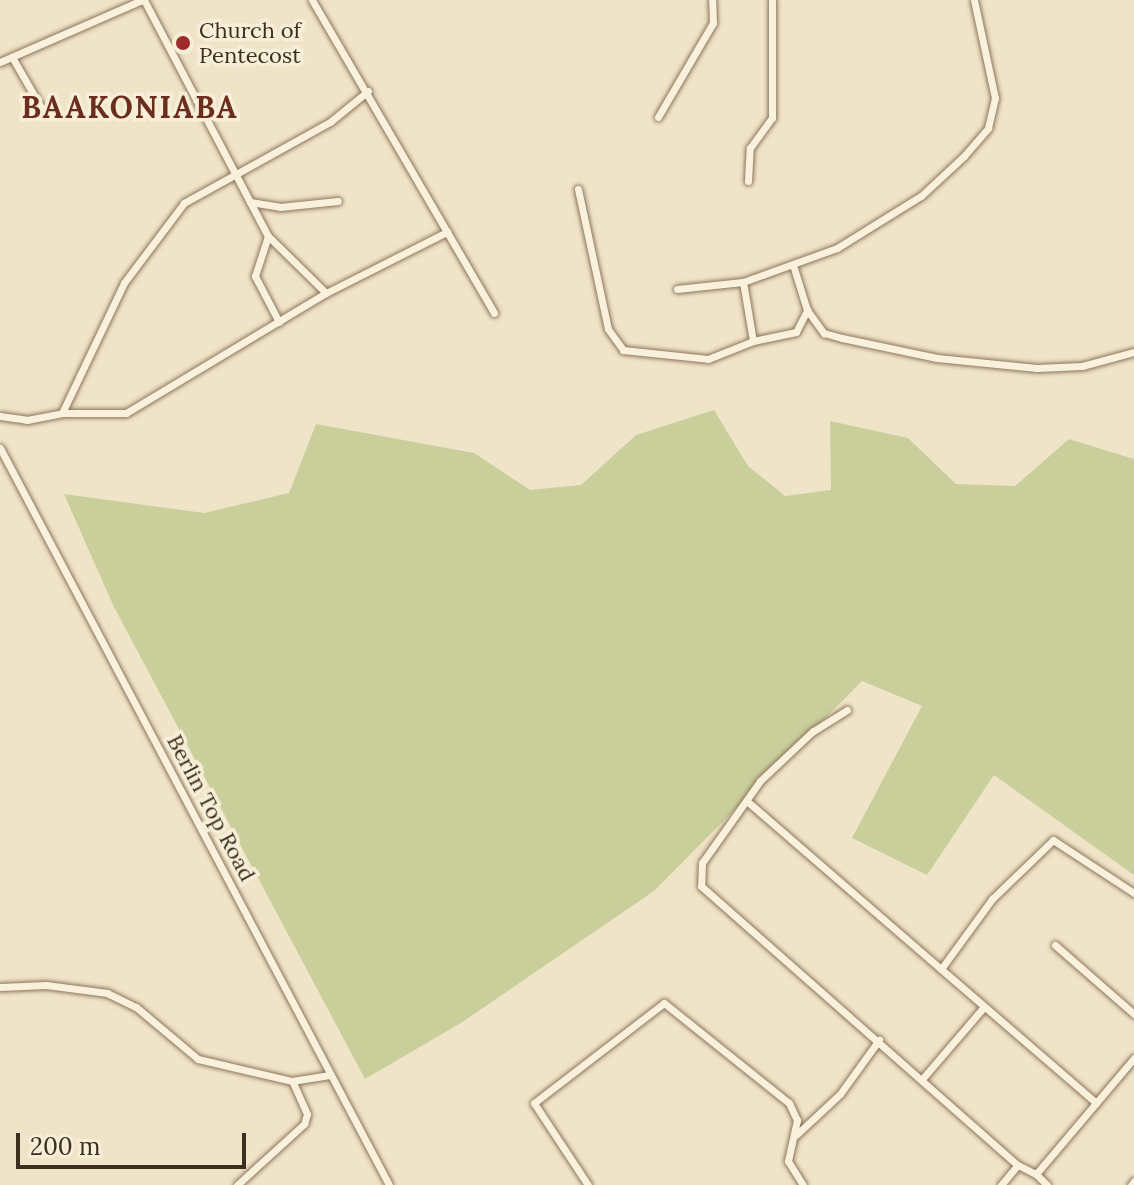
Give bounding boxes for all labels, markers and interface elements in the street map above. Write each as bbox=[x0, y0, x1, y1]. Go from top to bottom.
place label: Church of Pentecost bbox=[199, 17, 301, 68]
marker: Church of Pentecost bbox=[174, 34, 192, 52]
district label: BAAKONIABA bbox=[21, 89, 239, 125]
street label: Berlin Top Road bbox=[161, 730, 261, 886]
scale bar bbox=[20, 1117, 250, 1167]
text: 200 m bbox=[30, 1131, 100, 1162]

